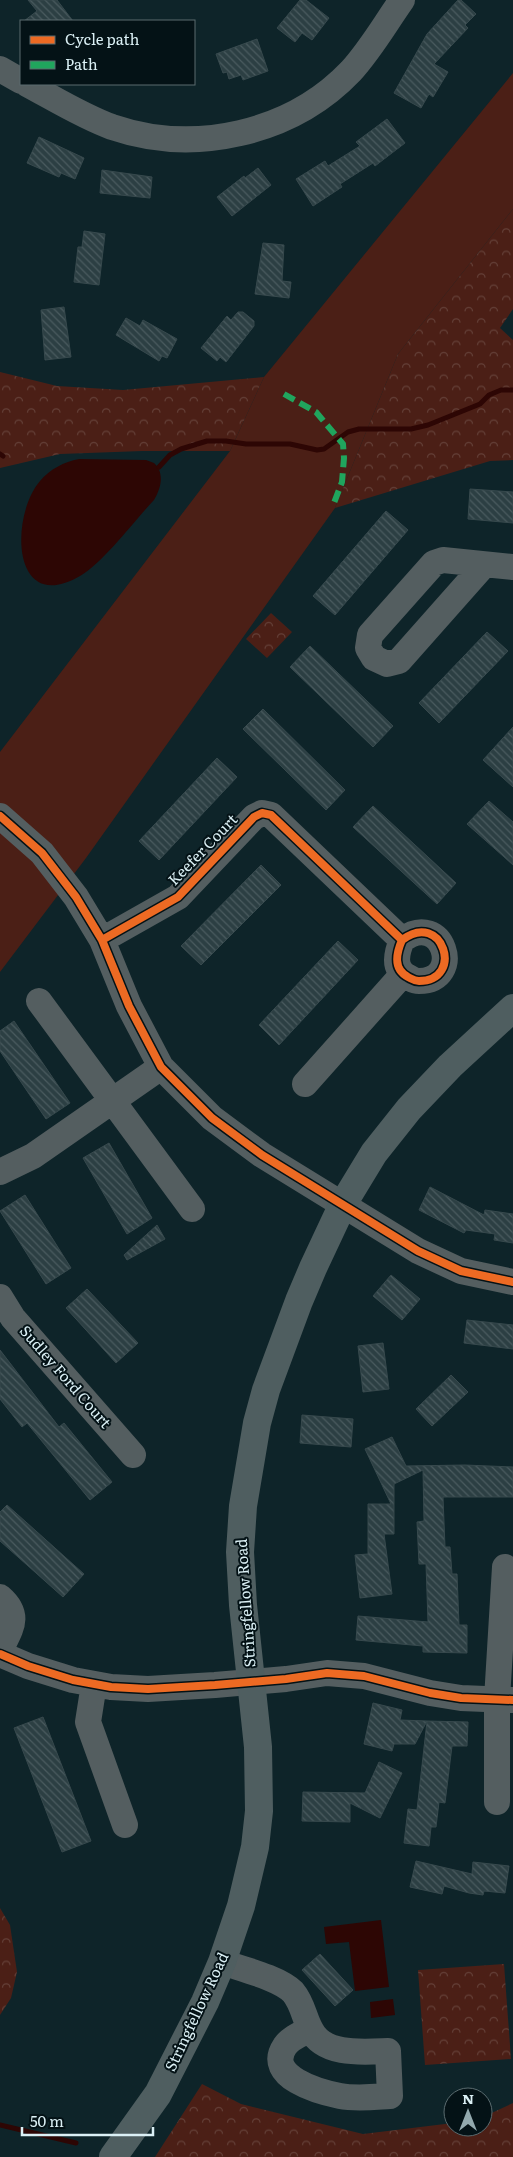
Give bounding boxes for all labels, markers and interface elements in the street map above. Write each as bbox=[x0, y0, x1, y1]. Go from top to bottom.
legend bbox=[20, 20, 195, 85]
text: Cycle path bbox=[65, 27, 140, 50]
text: Path bbox=[65, 52, 98, 75]
street label: Keefer Court bbox=[162, 808, 242, 890]
street label: Sudley Ford Court bbox=[15, 1319, 117, 1433]
street label: Stringfellow Road bbox=[229, 1538, 260, 1668]
street label: Stringfellow Road bbox=[158, 1948, 233, 2075]
north arrow bbox=[443, 2087, 493, 2137]
text: N bbox=[462, 2088, 474, 2108]
scale bar bbox=[22, 2104, 154, 2136]
text: 50 m bbox=[30, 2109, 64, 2132]

